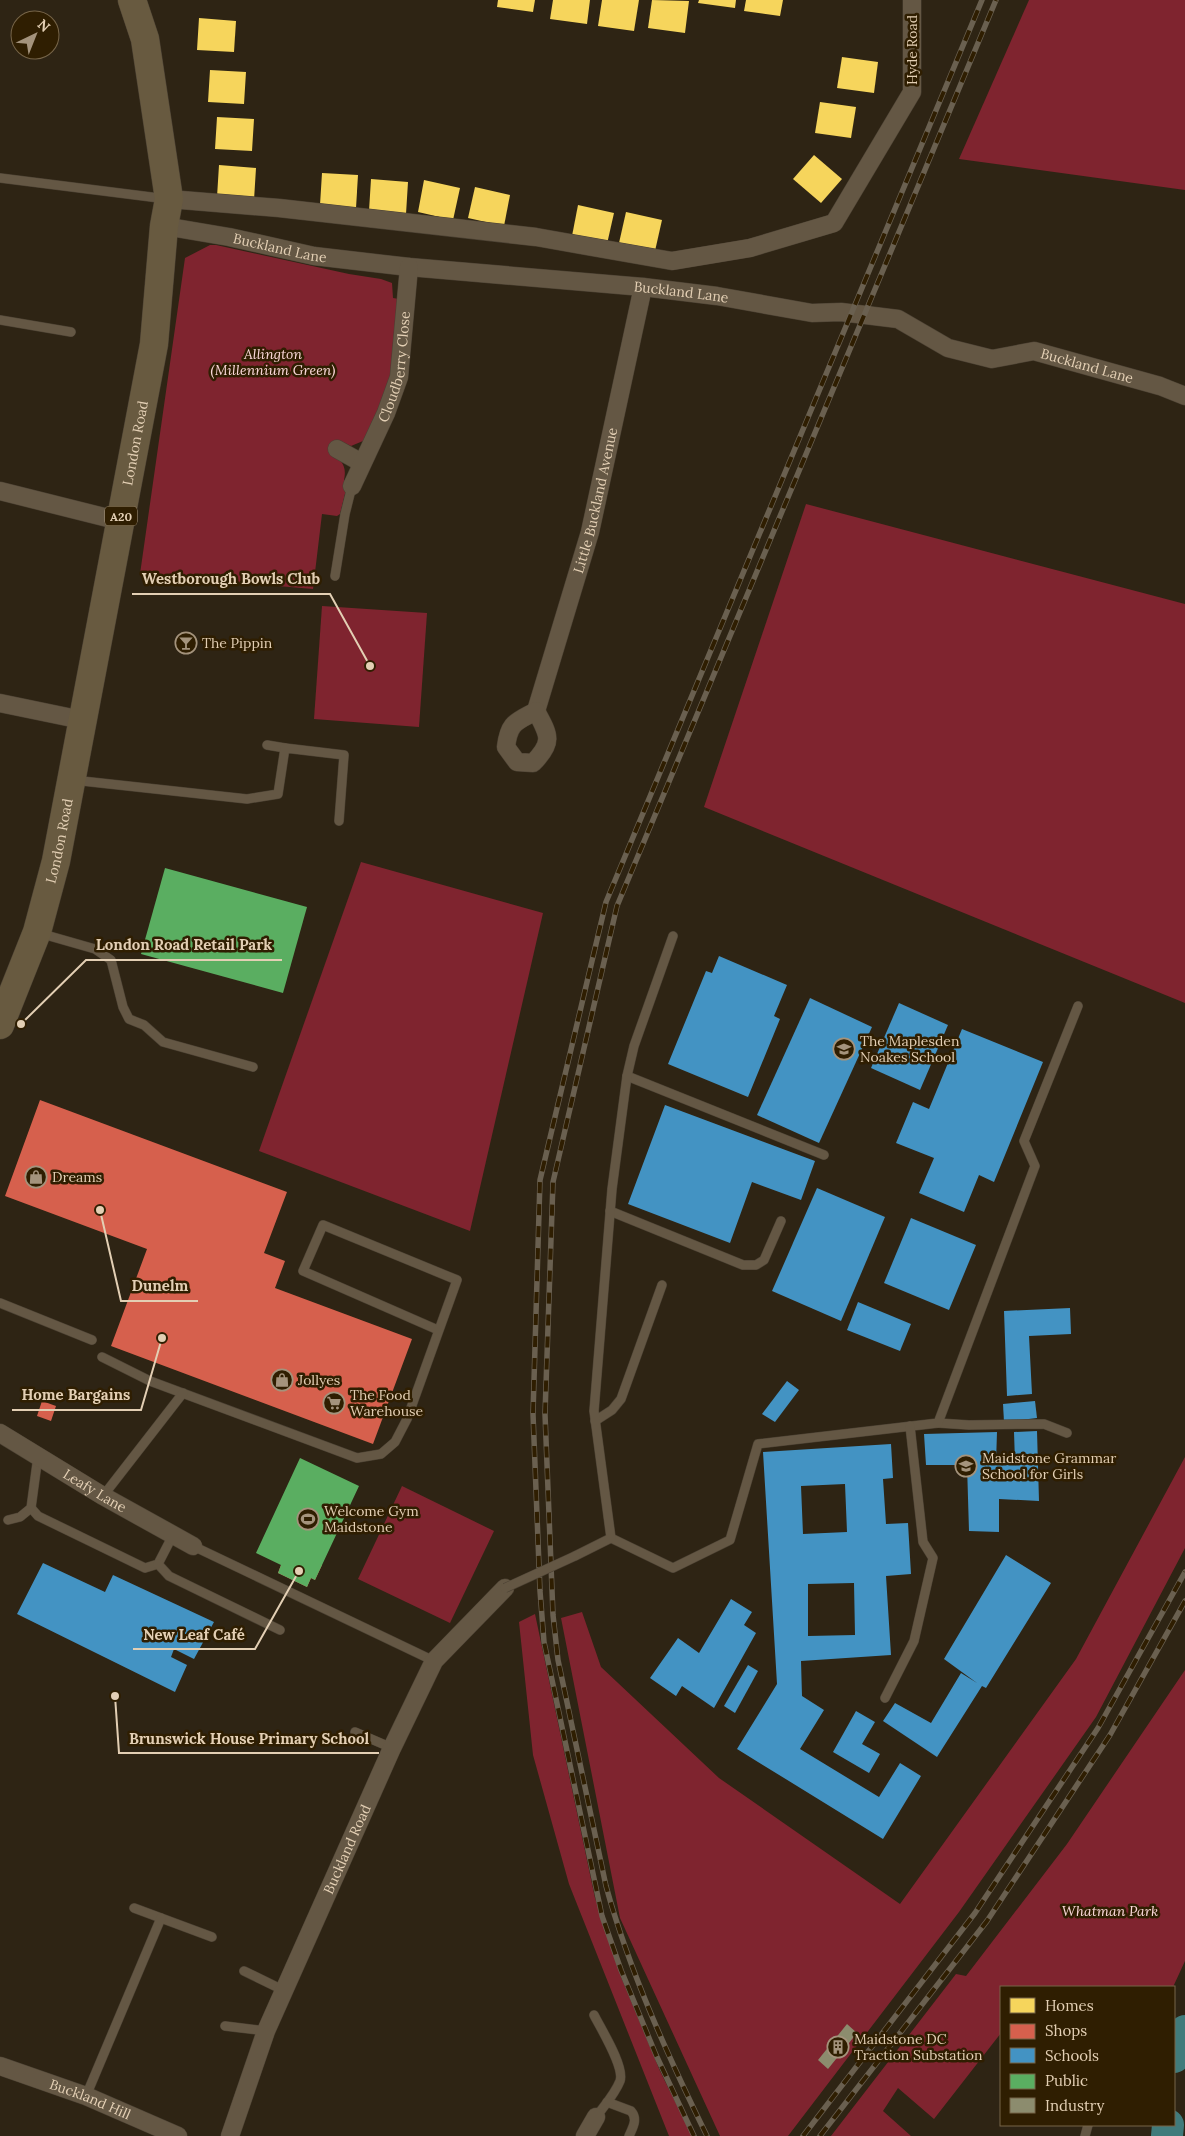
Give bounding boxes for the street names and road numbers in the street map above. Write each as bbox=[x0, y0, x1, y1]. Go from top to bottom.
street label: Hyde Road bbox=[903, 15, 921, 85]
street label: Buckland Lane bbox=[231, 229, 328, 266]
street label: Buckland Lane bbox=[633, 277, 730, 307]
street label: Cloudberry Close bbox=[374, 310, 414, 425]
street label: Buckland Lane bbox=[1039, 344, 1136, 387]
street label: London Road bbox=[118, 399, 152, 487]
street label: Little Buckland Avenue bbox=[569, 425, 621, 575]
road number: A20 bbox=[105, 506, 137, 526]
street label: London Road bbox=[41, 797, 77, 885]
street label: Leafy Lane bbox=[60, 1465, 130, 1516]
street label: Buckland Road bbox=[319, 1802, 375, 1897]
street label: Buckland Hill bbox=[47, 2075, 134, 2123]

